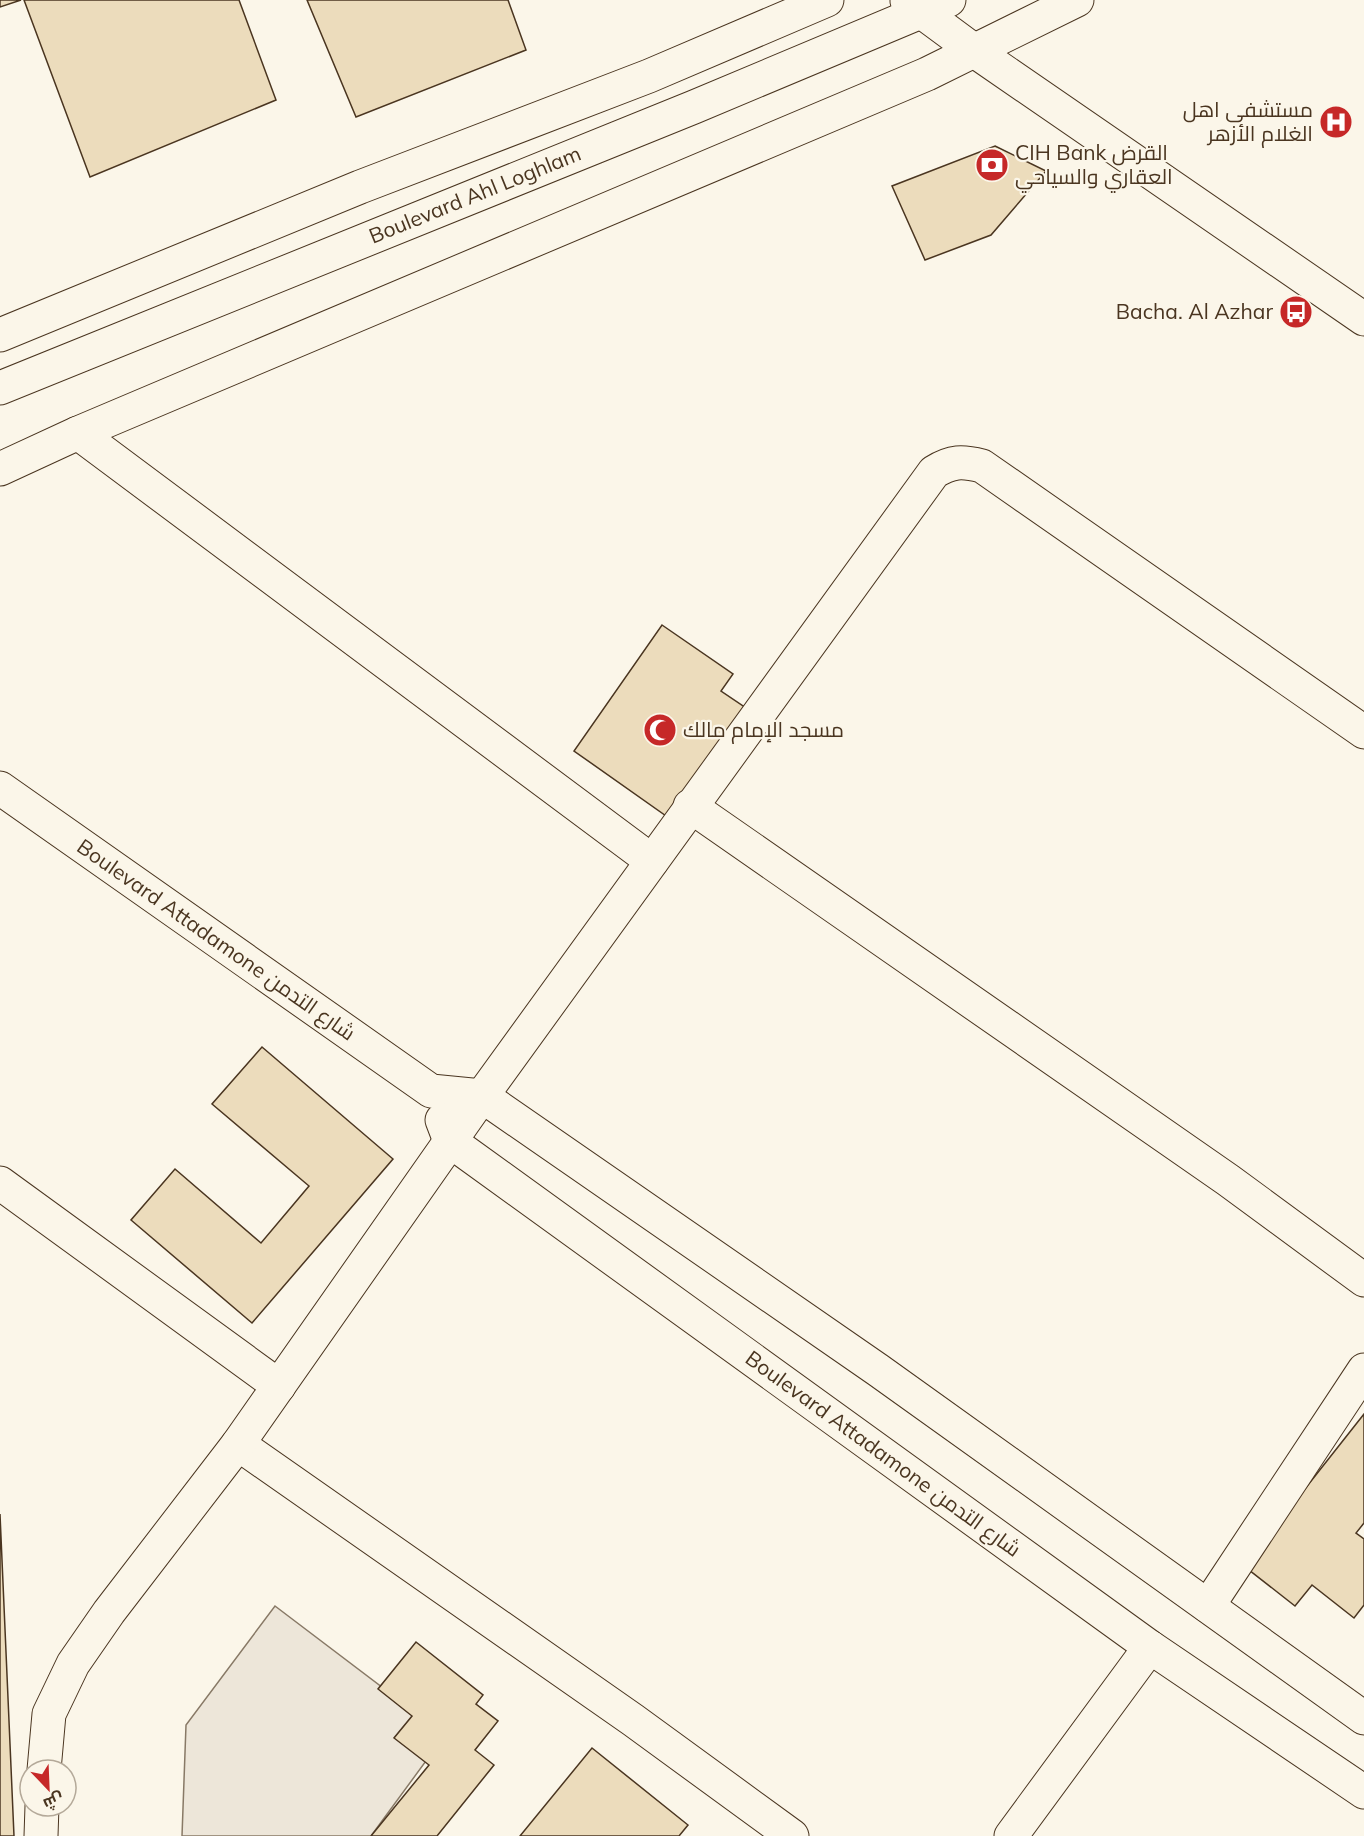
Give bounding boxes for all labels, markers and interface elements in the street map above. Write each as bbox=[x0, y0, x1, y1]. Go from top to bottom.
place label: مستشفى اهل الغلام الأزهر bbox=[1183, 96, 1313, 148]
hospital icon: مستشفى اهل الغلام الأزهر bbox=[1318, 104, 1354, 140]
place label: CIH Bank القرض العقاري والسياحي bbox=[1015, 139, 1173, 193]
street label: Boulevard Ahl Loghlam bbox=[365, 140, 584, 249]
bank icon: CIH Bank القرض العقاري والسياحي bbox=[974, 147, 1010, 183]
bus stop icon: Bacha. Al Azhar bbox=[1278, 294, 1314, 330]
place label: Bacha. Al Azhar bbox=[1116, 298, 1273, 324]
mosque icon: مسجد الإمام مالك bbox=[642, 712, 678, 748]
place label: مسجد الإمام مالك bbox=[683, 716, 844, 744]
street label: Boulevard Attadamone شارع التدمن bbox=[71, 833, 361, 1047]
street label: Boulevard Attadamone شارع التدمن bbox=[740, 1345, 1026, 1563]
north arrow bbox=[18, 1758, 78, 1818]
text: ش bbox=[41, 1789, 67, 1815]

